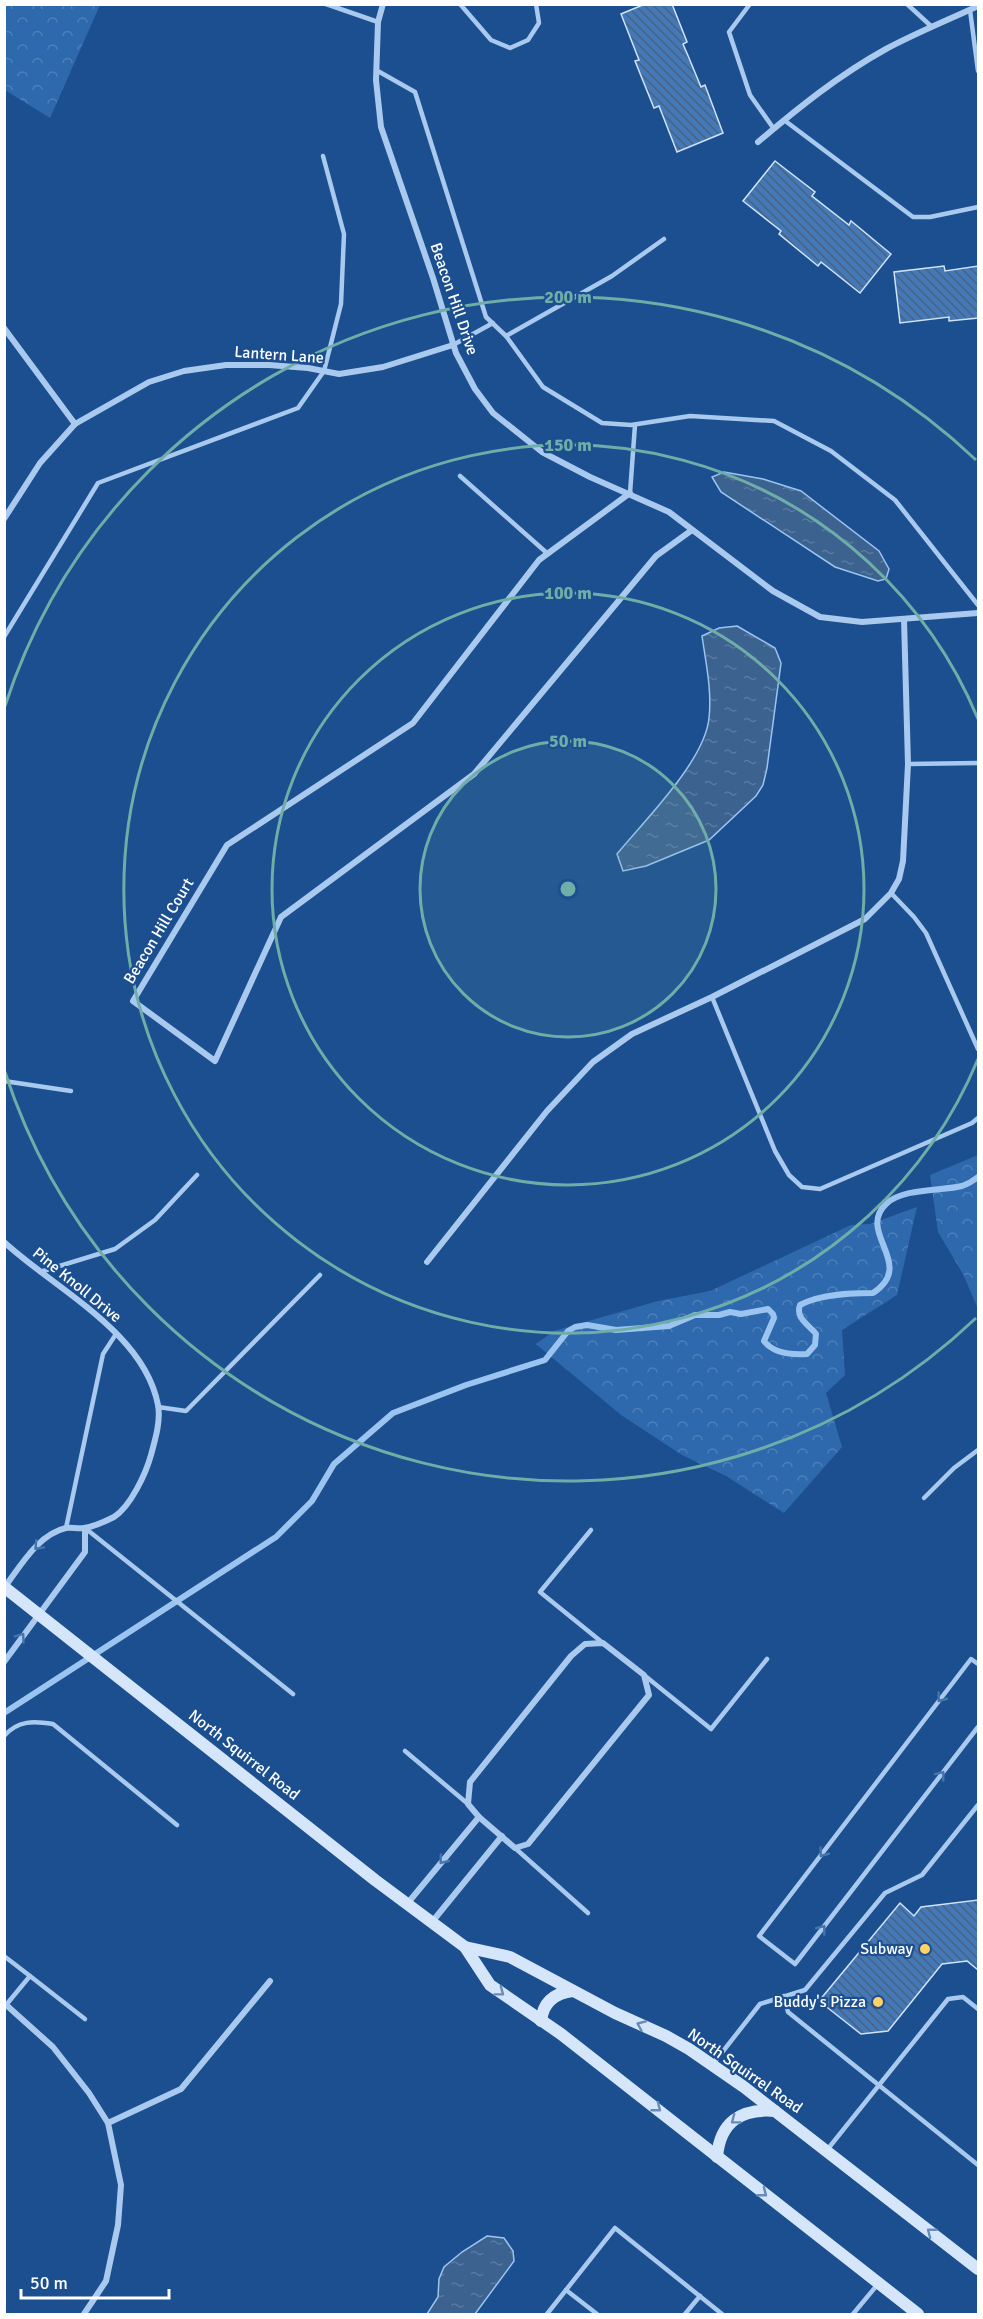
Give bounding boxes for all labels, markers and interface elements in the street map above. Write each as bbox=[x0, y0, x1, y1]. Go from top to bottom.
street label: Beacon Hill Drive bbox=[425, 240, 483, 358]
text: 200 m bbox=[544, 286, 592, 308]
street label: Lantern Lane bbox=[234, 342, 324, 368]
text: 150 m bbox=[544, 434, 592, 456]
text: 100 m bbox=[544, 582, 592, 604]
text: 50 m bbox=[549, 730, 587, 752]
street label: Beacon Hill Court bbox=[120, 874, 199, 988]
centre of rings bbox=[558, 879, 578, 899]
street label: Pine Knoll Drive bbox=[28, 1243, 126, 1327]
one-way arrow bbox=[34, 1539, 45, 1550]
one-way arrow bbox=[14, 1633, 25, 1644]
one-way arrow bbox=[938, 1691, 949, 1702]
street label: North Squirrel Road bbox=[184, 1705, 304, 1805]
one-way arrow bbox=[934, 1770, 945, 1781]
one-way arrow bbox=[819, 1846, 830, 1857]
one-way arrow bbox=[439, 1853, 450, 1864]
one-way arrow bbox=[815, 1925, 826, 1936]
place label: Subway bbox=[860, 1939, 914, 1959]
marker: Subway bbox=[918, 1942, 932, 1956]
one-way arrow bbox=[494, 1985, 505, 1996]
place label: Buddy's Pizza bbox=[774, 1992, 866, 2012]
marker: Buddy's Pizza bbox=[871, 1995, 885, 2009]
one-way arrow bbox=[636, 2020, 647, 2032]
street label: North Squirrel Road bbox=[684, 2024, 806, 2118]
one-way arrow bbox=[650, 2101, 661, 2112]
one-way arrow bbox=[731, 2113, 742, 2124]
one-way arrow bbox=[756, 2186, 767, 2197]
one-way arrow bbox=[927, 2229, 938, 2240]
scale bar bbox=[21, 2262, 170, 2300]
text: 50 m bbox=[30, 2272, 68, 2294]

